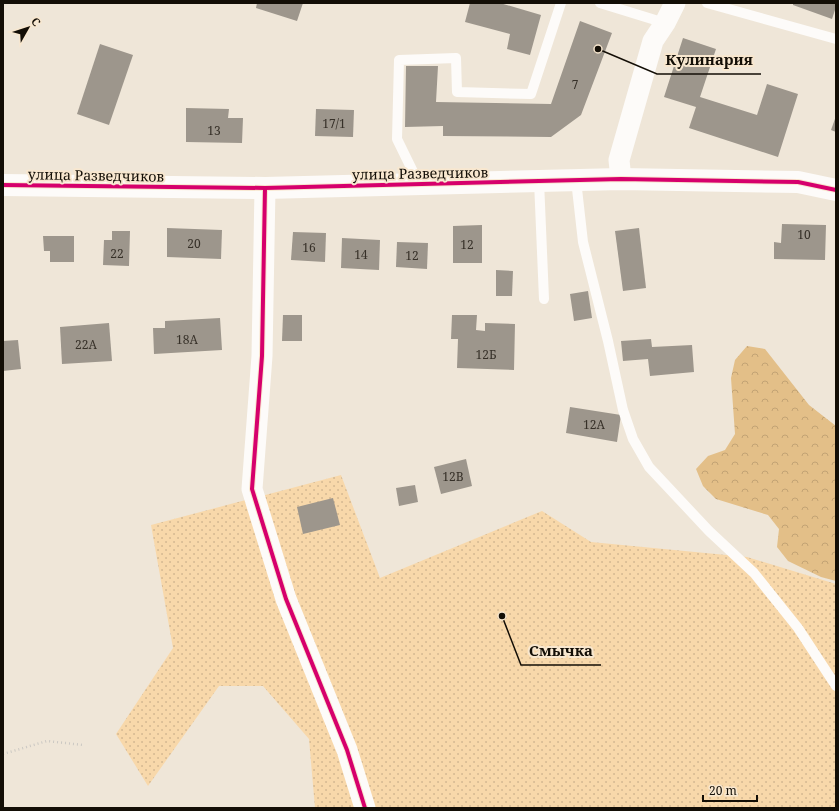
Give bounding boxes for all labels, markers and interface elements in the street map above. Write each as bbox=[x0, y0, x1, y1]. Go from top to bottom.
north arrow bbox=[8, 8, 48, 48]
text: С bbox=[28, 14, 44, 29]
callout: Кулинария bbox=[657, 47, 761, 74]
text: Кулинария bbox=[665, 49, 753, 69]
house number: 7 bbox=[572, 76, 579, 93]
house number: 17/1 bbox=[322, 115, 346, 132]
house number: 13 bbox=[207, 122, 221, 139]
street label: улица Разведчиков bbox=[352, 162, 489, 184]
street label: улица Разведчиков bbox=[28, 164, 165, 186]
house number: 10 bbox=[797, 226, 811, 243]
house number: 20 bbox=[187, 235, 201, 252]
house number: 12 bbox=[460, 236, 474, 253]
house number: 16 bbox=[302, 239, 316, 256]
house number: 22 bbox=[110, 245, 124, 262]
house number: 14 bbox=[354, 246, 368, 263]
house number: 12 bbox=[405, 247, 419, 264]
house number: 18А bbox=[176, 331, 198, 348]
house number: 22А bbox=[75, 336, 97, 353]
house number: 12Б bbox=[476, 346, 496, 363]
house number: 12А bbox=[583, 416, 605, 433]
house number: 12В bbox=[442, 468, 464, 485]
callout: Смычка bbox=[521, 638, 601, 665]
text: Смычка bbox=[529, 640, 593, 660]
scale bar bbox=[703, 777, 757, 803]
text: 20 m bbox=[709, 782, 737, 799]

